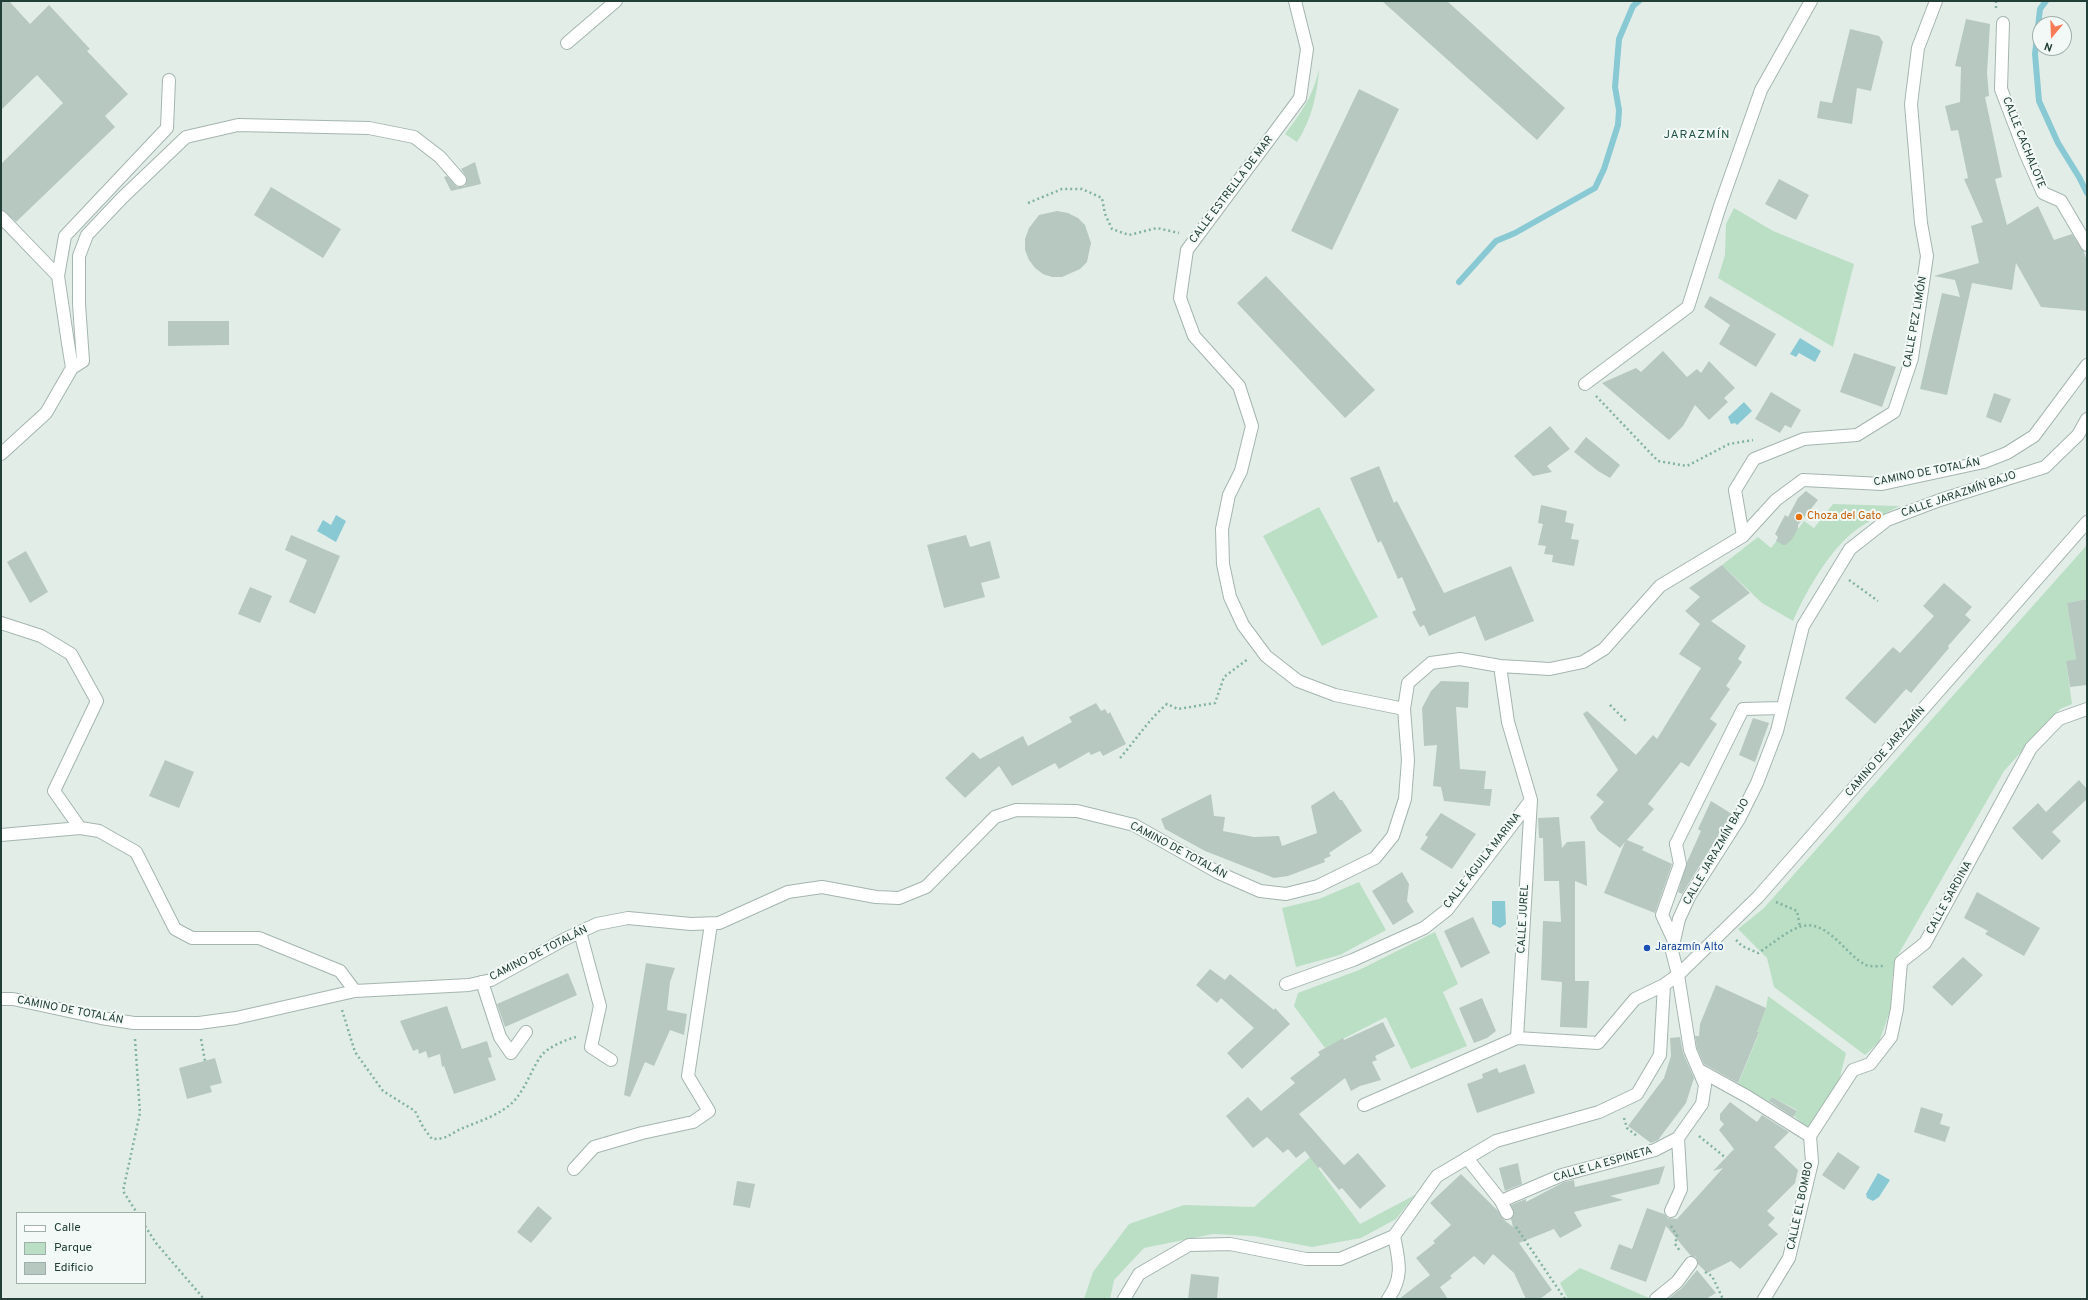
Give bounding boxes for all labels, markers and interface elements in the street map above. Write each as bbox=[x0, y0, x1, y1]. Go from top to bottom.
north arrow bbox=[2032, 16, 2072, 56]
text: N bbox=[2042, 38, 2054, 54]
street label: CALLE CACHALOTE bbox=[1999, 95, 2047, 191]
district label: JARAZMÍN bbox=[1663, 129, 1731, 143]
street label: CALLE ESTRELLA DE MAR bbox=[1187, 134, 1277, 246]
street label: CALLE PEZ LIMÓN bbox=[1901, 275, 1931, 369]
street label: CAMINO DE TOTALÁN bbox=[1873, 456, 1981, 490]
street label: CALLE JARAZMÍN BAJO bbox=[1900, 469, 2018, 521]
place label: Choza del Gato bbox=[1807, 510, 1881, 524]
marker: Choza del Gato bbox=[1794, 512, 1804, 522]
street label: CAMINO DE JARAZMÍN bbox=[1843, 704, 1929, 800]
street label: CALLE JARAZMÍN BAJO bbox=[1681, 796, 1753, 908]
street label: CALLE ÁGUILA MARINA bbox=[1441, 810, 1525, 912]
street label: CAMINO DE TOTALÁN bbox=[1127, 820, 1229, 882]
street label: CALLE SARDINA bbox=[1924, 859, 1976, 937]
street label: CALLE JUREL bbox=[1516, 884, 1532, 954]
street label: CAMINO DE TOTALÁN bbox=[488, 924, 590, 984]
place label: Jarazmín Alto bbox=[1655, 941, 1724, 955]
marker: Jarazmín Alto bbox=[1642, 943, 1652, 953]
street label: CAMINO DE TOTALÁN bbox=[16, 994, 124, 1028]
street label: CALLE LA ESPINETA bbox=[1552, 1145, 1654, 1185]
street label: CALLE EL BOMBO bbox=[1785, 1161, 1817, 1251]
legend bbox=[16, 1212, 146, 1284]
text: Calle bbox=[54, 1220, 81, 1236]
text: Parque bbox=[54, 1240, 92, 1256]
text: Edificio bbox=[54, 1260, 93, 1276]

